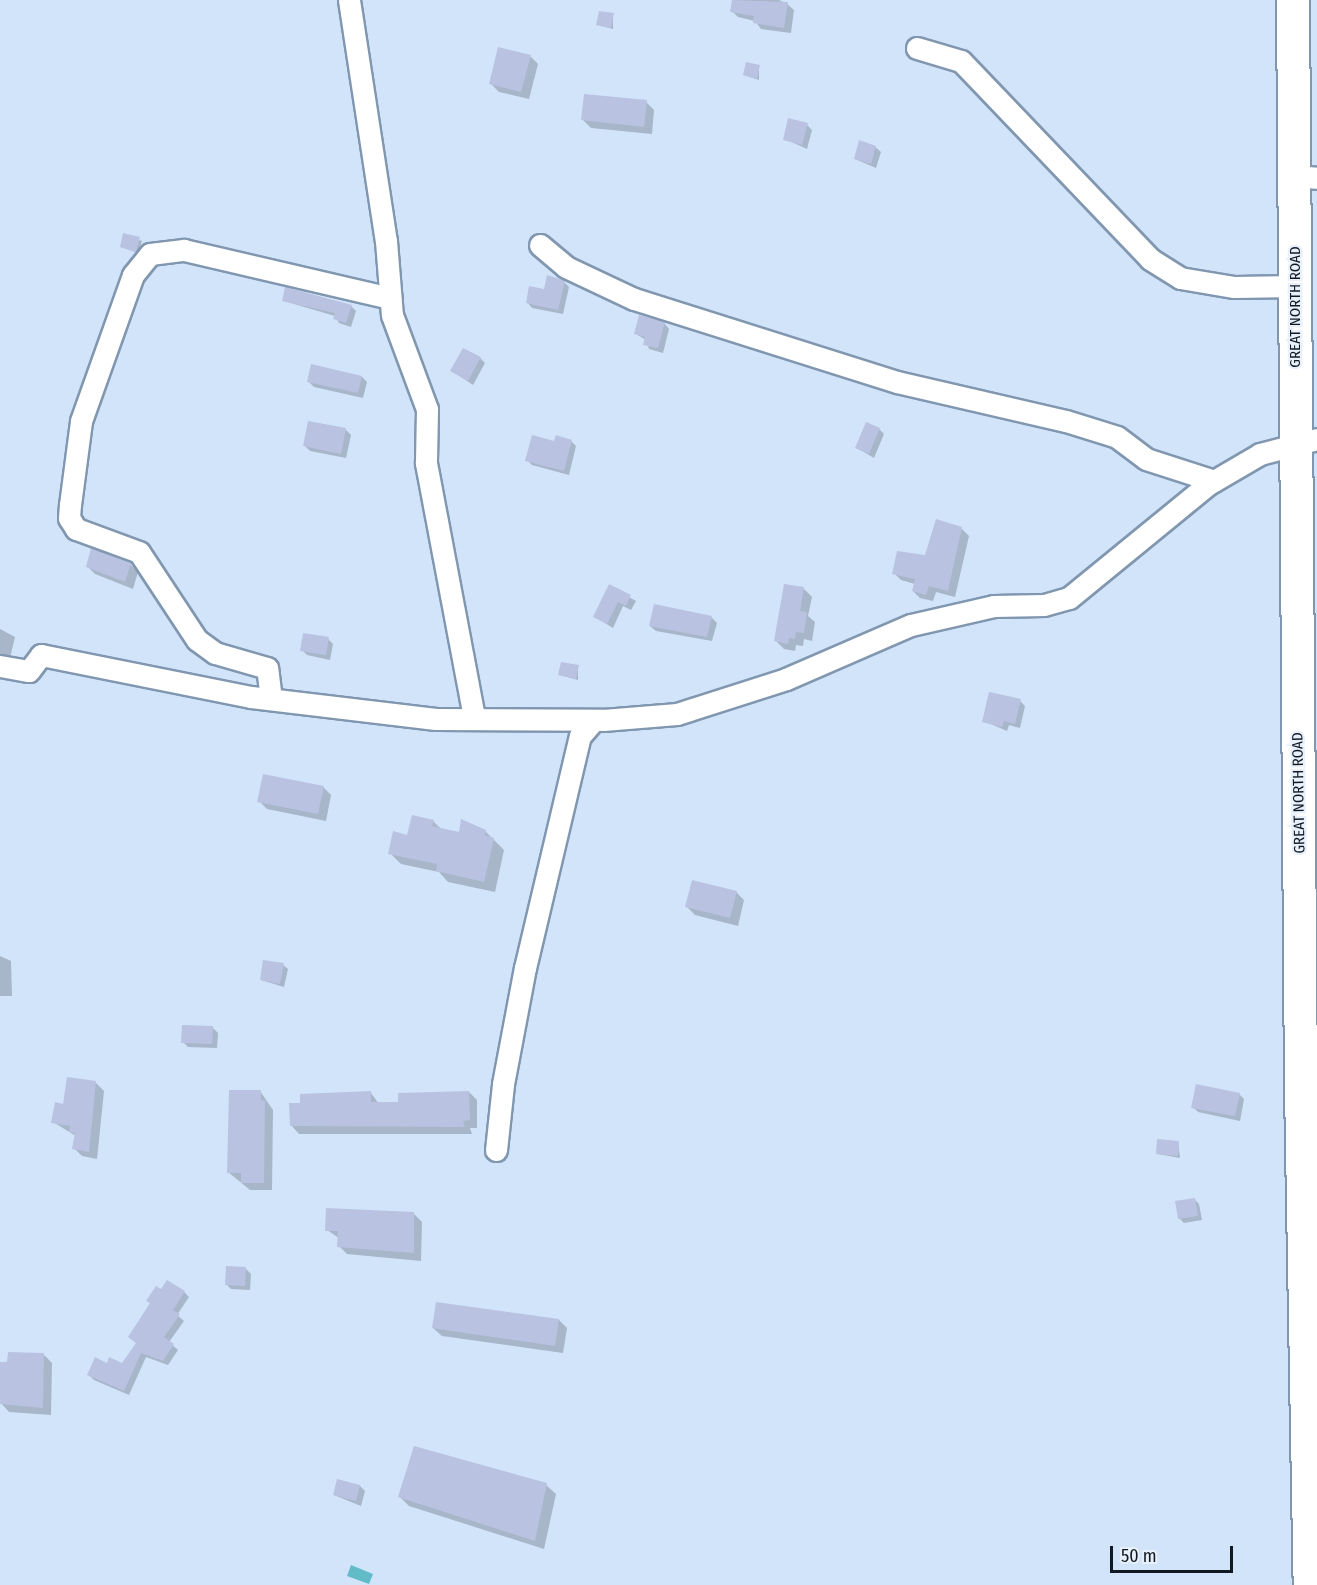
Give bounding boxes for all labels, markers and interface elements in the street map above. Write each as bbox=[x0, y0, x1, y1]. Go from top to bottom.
street label: GREAT NORTH ROAD bbox=[1287, 246, 1305, 368]
street label: GREAT NORTH ROAD bbox=[1289, 732, 1309, 854]
scale bar bbox=[1113, 1534, 1236, 1572]
text: 50 m bbox=[1121, 1545, 1157, 1567]

